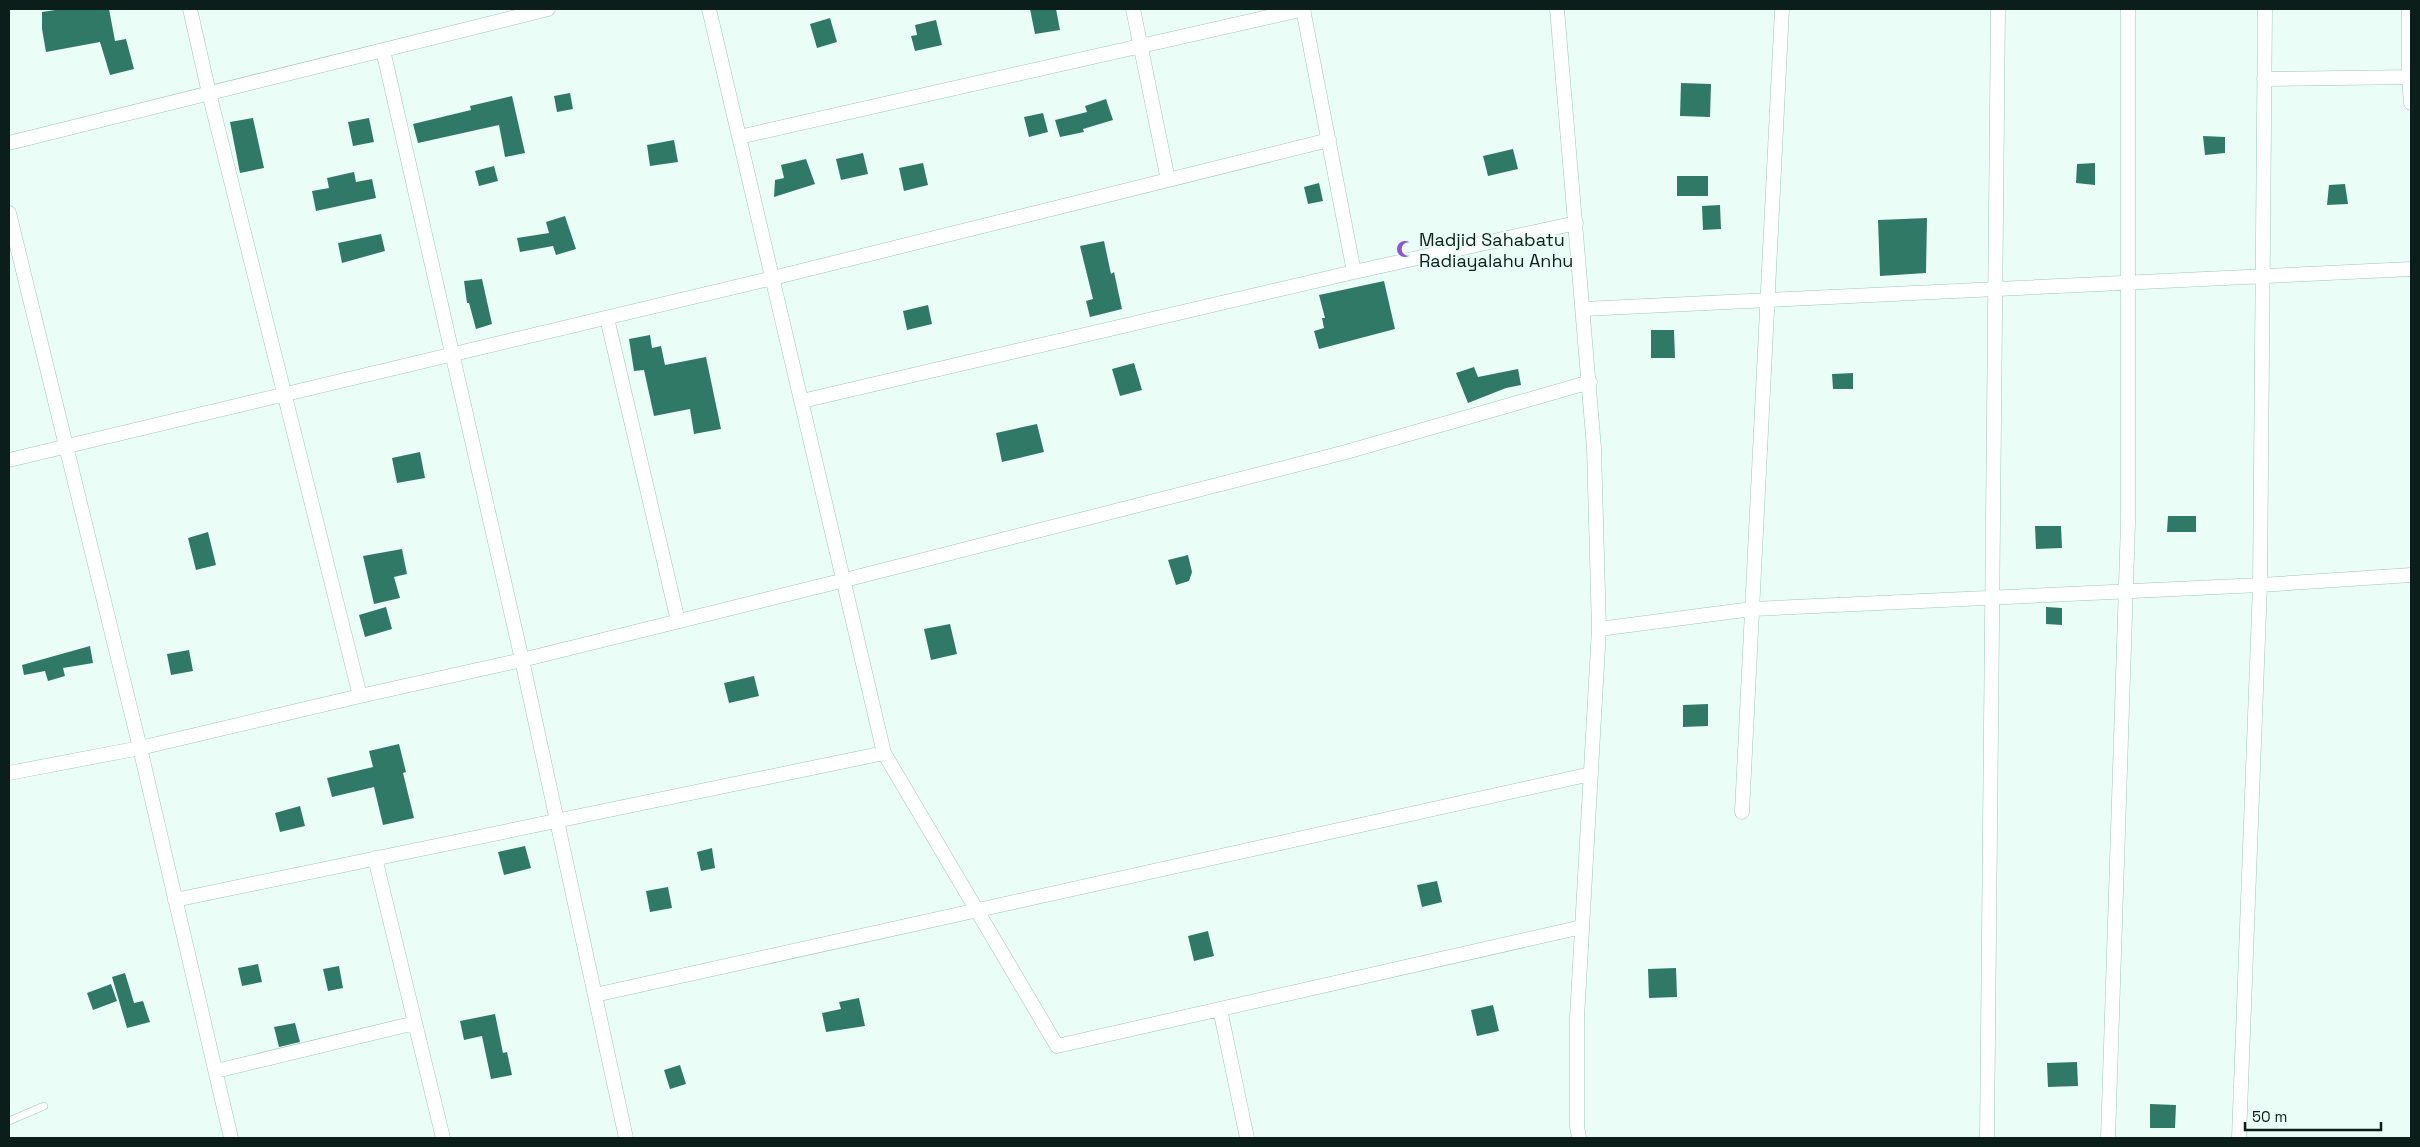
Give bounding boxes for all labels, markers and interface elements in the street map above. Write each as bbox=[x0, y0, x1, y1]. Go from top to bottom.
place label: Madjid Sahabatu Radiayalahu Anhu bbox=[1419, 228, 1573, 272]
mosque icon: Madjid Sahabatu Radiayalahu Anhu bbox=[1395, 239, 1415, 259]
scale bar bbox=[2245, 1100, 2381, 1132]
text: 50 m bbox=[2252, 1107, 2287, 1126]

